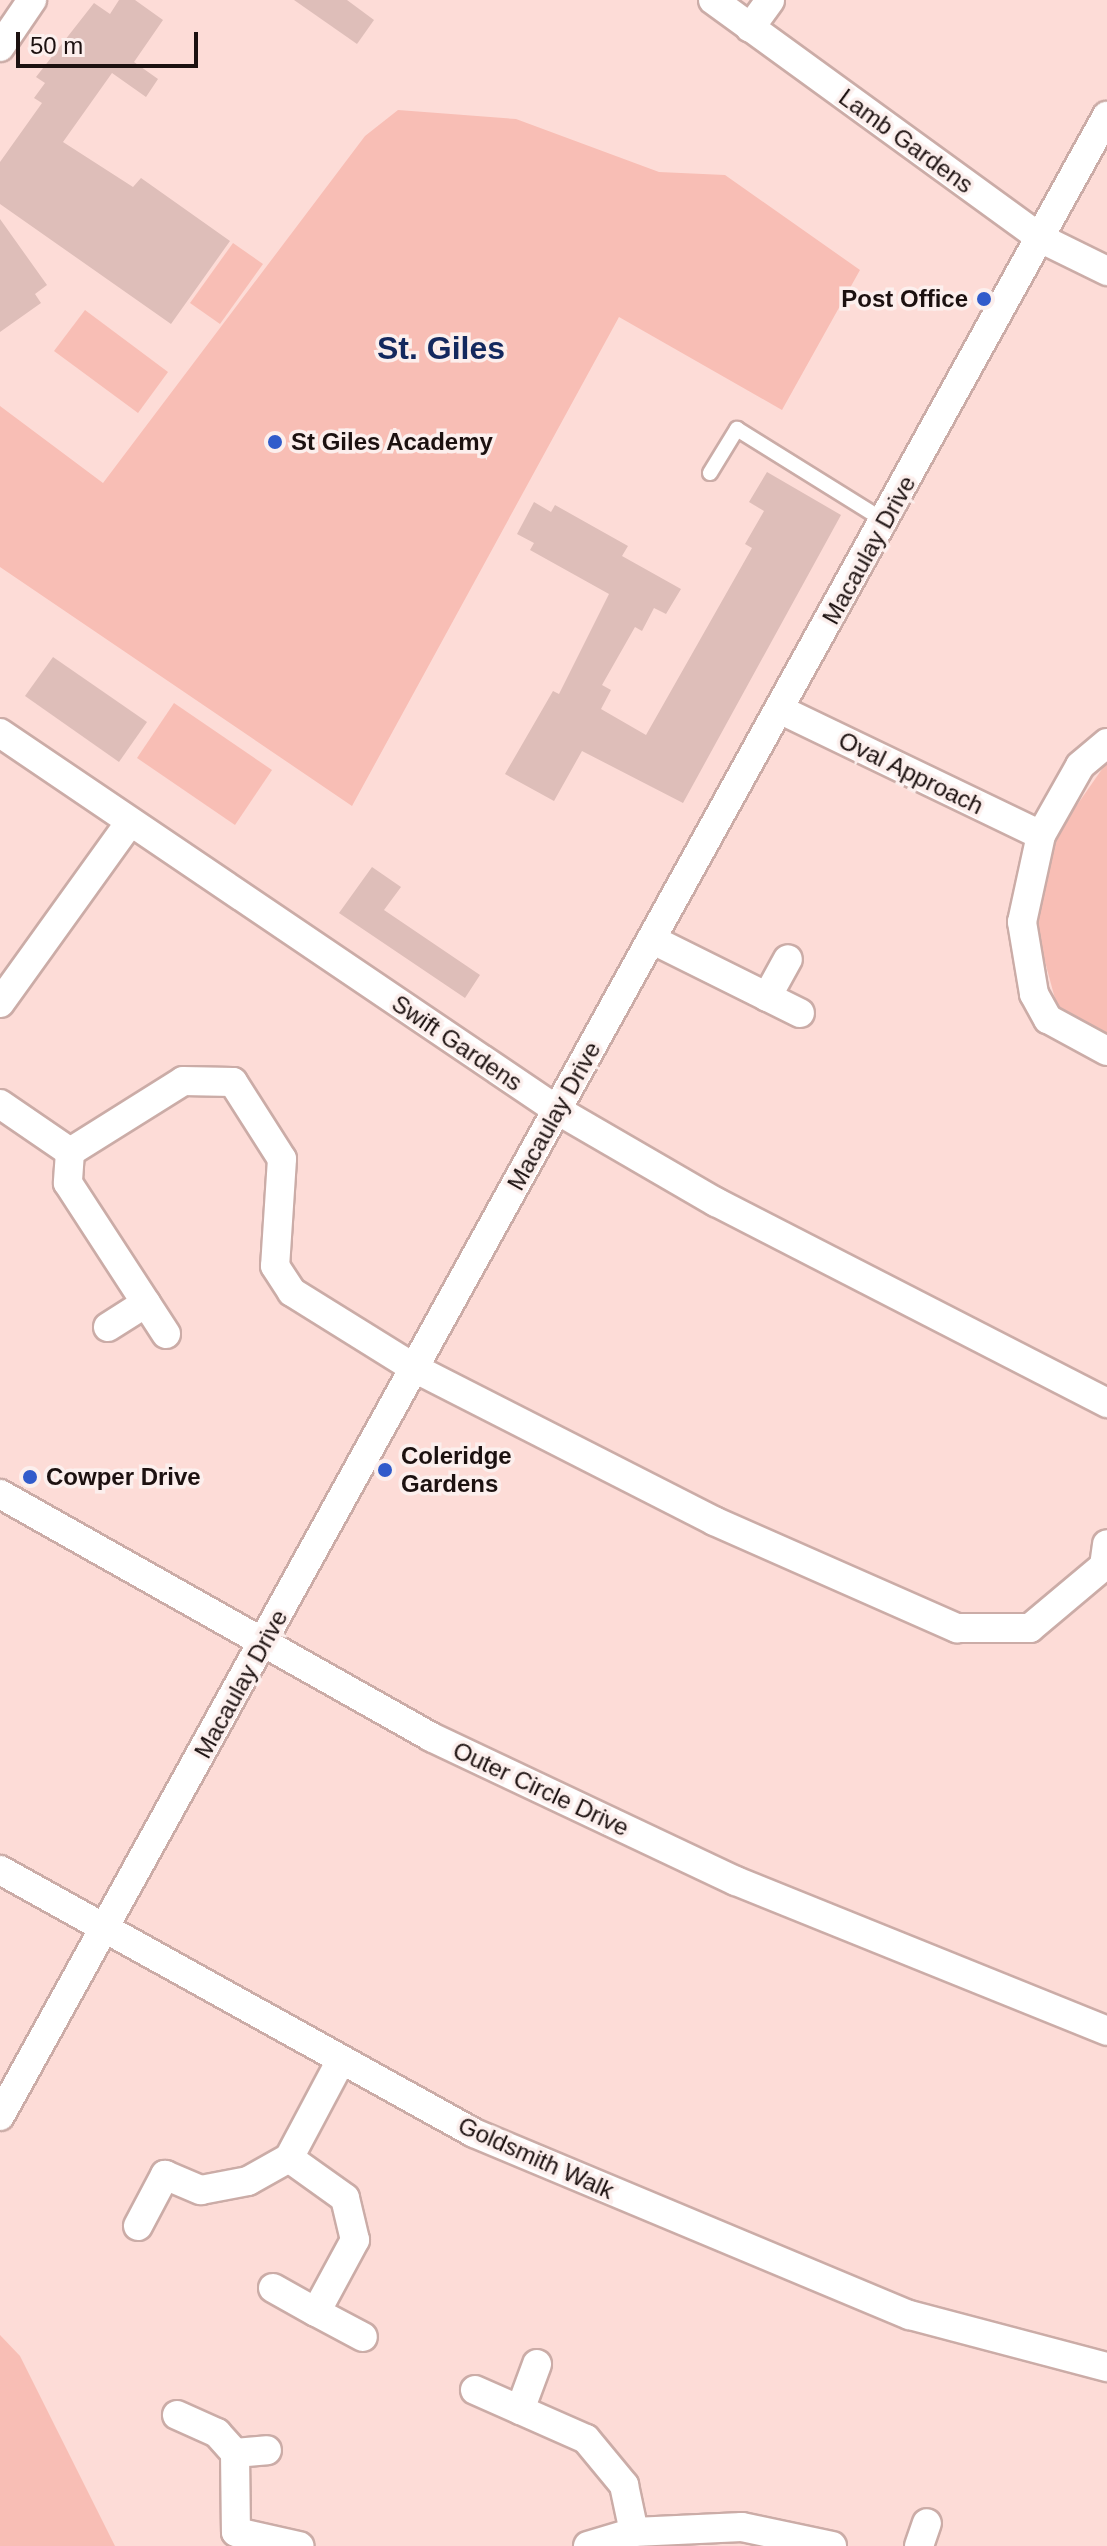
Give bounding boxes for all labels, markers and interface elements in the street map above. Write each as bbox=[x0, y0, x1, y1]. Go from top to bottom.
scale bar bbox=[20, 16, 202, 66]
text: 50 m bbox=[30, 32, 83, 59]
street label: Lamb Gardens bbox=[833, 83, 979, 199]
place label: Post Office bbox=[841, 285, 968, 313]
marker: Post Office bbox=[975, 290, 993, 308]
district label: St. Giles bbox=[377, 329, 505, 367]
place label: St Giles Academy bbox=[291, 428, 494, 456]
marker: St Giles Academy bbox=[266, 433, 284, 451]
street label: Macaulay Drive bbox=[816, 471, 922, 629]
street label: Oval Approach bbox=[833, 725, 989, 821]
street label: Swift Gardens bbox=[386, 989, 528, 1097]
street label: Macaulay Drive bbox=[501, 1037, 607, 1195]
place label: Coleridge Gardens bbox=[401, 1442, 512, 1498]
marker: Coleridge Gardens bbox=[376, 1461, 394, 1479]
place label: Cowper Drive bbox=[46, 1463, 201, 1491]
marker: Cowper Drive bbox=[21, 1468, 39, 1486]
street label: Macaulay Drive bbox=[188, 1605, 294, 1763]
street label: Outer Circle Drive bbox=[448, 1736, 634, 1842]
street label: Goldsmith Walk bbox=[454, 2111, 618, 2205]

